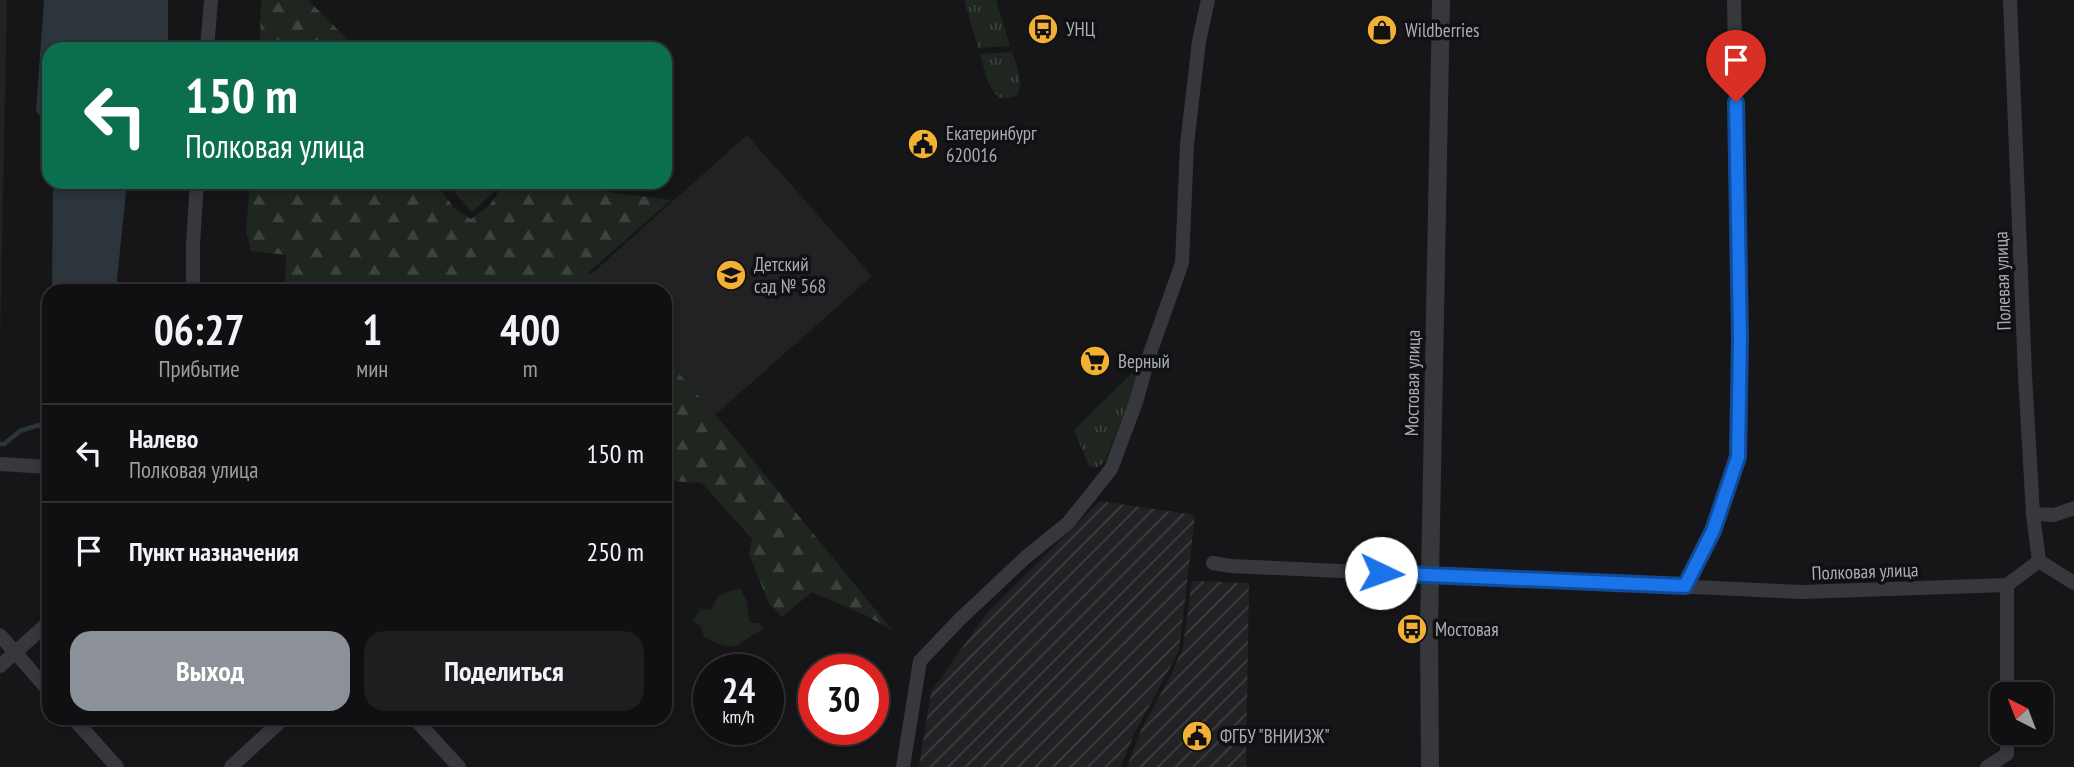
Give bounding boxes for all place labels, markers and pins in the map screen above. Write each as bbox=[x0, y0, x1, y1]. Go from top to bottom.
bus stop icon: УНЦ bbox=[1026, 12, 1060, 46]
shop icon: Wildberries bbox=[1365, 13, 1399, 47]
place label: УНЦ bbox=[1066, 17, 1096, 41]
place label: Wildberries bbox=[1405, 18, 1479, 42]
pin bbox=[1706, 30, 1766, 102]
place label: Екатеринбург 620016 bbox=[946, 121, 1037, 167]
public building icon: Екатеринбург 620016 bbox=[906, 127, 940, 161]
place label: Детский сад № 568 bbox=[754, 252, 826, 298]
school or university icon: Детский сад № 568 bbox=[714, 258, 748, 292]
supermarket icon: Верный bbox=[1078, 344, 1112, 378]
place label: Верный bbox=[1118, 349, 1170, 373]
bus stop icon: Мостовая bbox=[1395, 612, 1429, 646]
place label: Мостовая bbox=[1435, 617, 1499, 641]
public building icon: ФГБУ "ВНИИЗЖ" bbox=[1180, 719, 1214, 753]
place label: ФГБУ "ВНИИЗЖ" bbox=[1220, 724, 1330, 748]

